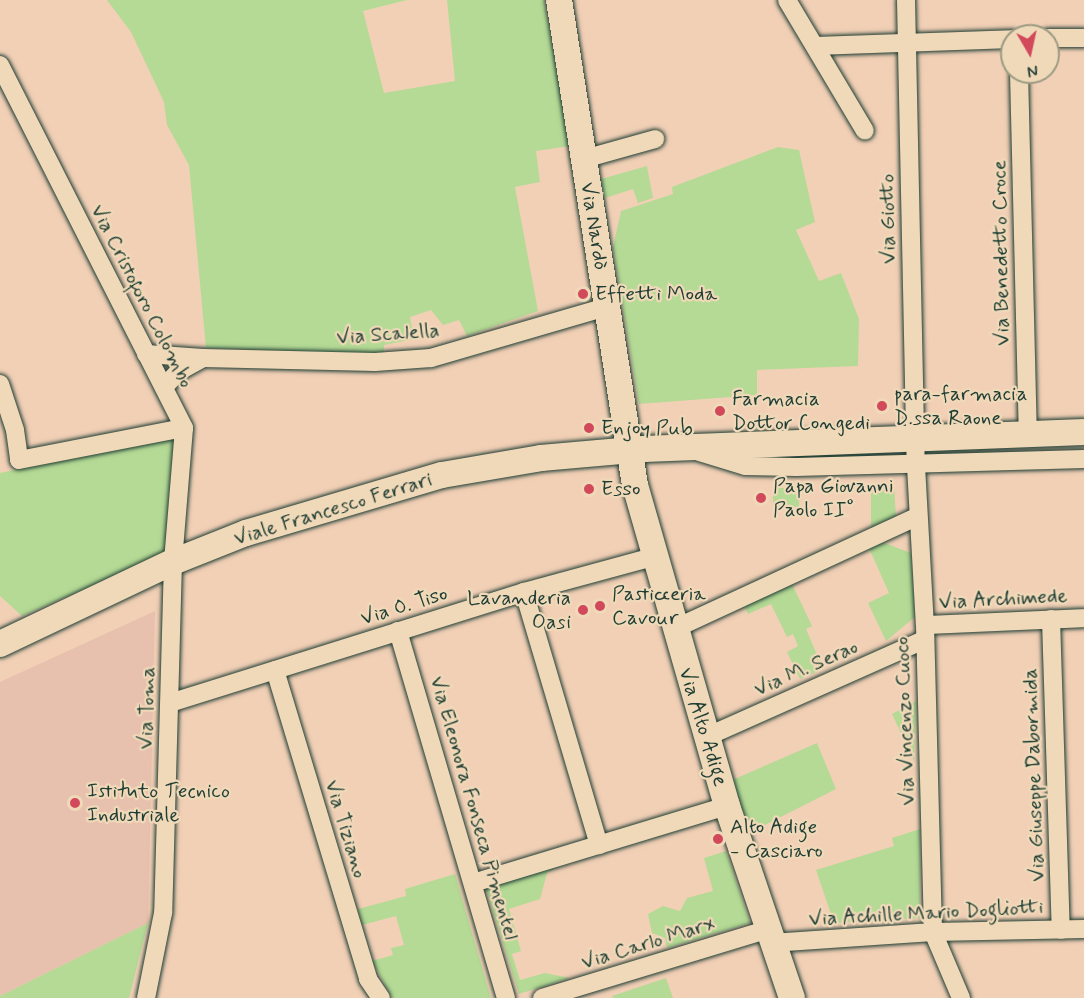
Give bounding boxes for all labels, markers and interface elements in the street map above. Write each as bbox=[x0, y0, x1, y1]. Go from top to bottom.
north arrow bbox=[1000, 24, 1060, 84]
text: N bbox=[1026, 59, 1039, 82]
street label: Via Benedetto Croce bbox=[987, 160, 1015, 346]
street label: Via Giotto bbox=[875, 174, 901, 264]
street label: Via Nardò bbox=[575, 181, 613, 271]
street label: Via Cristoforo Colombo bbox=[85, 200, 199, 392]
place label: Effetti Moda bbox=[595, 281, 715, 307]
marker: Effetti Moda bbox=[576, 287, 590, 301]
street label: Via Scalella bbox=[335, 318, 441, 350]
place label: para-farmacia D.ssa Raone bbox=[894, 381, 1028, 431]
place label: Farmacia Dottor Congedi bbox=[732, 386, 868, 436]
marker: para-farmacia D.ssa Raone bbox=[875, 399, 889, 413]
marker: Farmacia Dottor Congedi bbox=[713, 404, 727, 418]
place label: Enjoy Pub bbox=[601, 415, 691, 441]
marker: Enjoy Pub bbox=[582, 421, 596, 435]
street label: Viale Francesco Ferrari bbox=[230, 467, 436, 551]
place label: Papa Giovanni Paolo II° bbox=[773, 473, 893, 523]
place label: Esso bbox=[601, 476, 640, 502]
marker: Esso bbox=[582, 482, 596, 496]
marker: Papa Giovanni Paolo II° bbox=[754, 491, 768, 505]
street label: Via O. Tiso bbox=[357, 581, 451, 631]
place label: Pasticceria Cavour bbox=[612, 581, 706, 631]
street label: Via Archimede bbox=[938, 583, 1068, 615]
place label: Lavanderia Oasi bbox=[467, 585, 571, 635]
marker: Pasticceria Cavour bbox=[593, 599, 607, 613]
marker: Lavanderia Oasi bbox=[576, 603, 590, 617]
street label: Via M. Serao bbox=[750, 634, 862, 702]
street label: Via Vincenzo Cuoco bbox=[889, 636, 921, 806]
street label: Via Alto Adige bbox=[673, 665, 733, 789]
street label: Via Toma bbox=[133, 666, 161, 750]
street label: Via Giuseppe Dabormida bbox=[1018, 669, 1050, 881]
street label: Via Eleonora Fonseca Pimentel bbox=[423, 670, 525, 946]
street label: Via Tiziano bbox=[319, 776, 373, 882]
place label: Istituto Tecnico Industriale bbox=[87, 778, 230, 828]
marker: Istituto Tecnico Industriale bbox=[68, 796, 82, 810]
place label: Alto Adige - Casciaro bbox=[730, 814, 823, 864]
marker: Alto Adige - Casciaro bbox=[711, 832, 725, 846]
street label: Via Achille Mario Dogliotti bbox=[808, 894, 1044, 932]
street label: Via Carlo Marx bbox=[579, 911, 717, 975]

